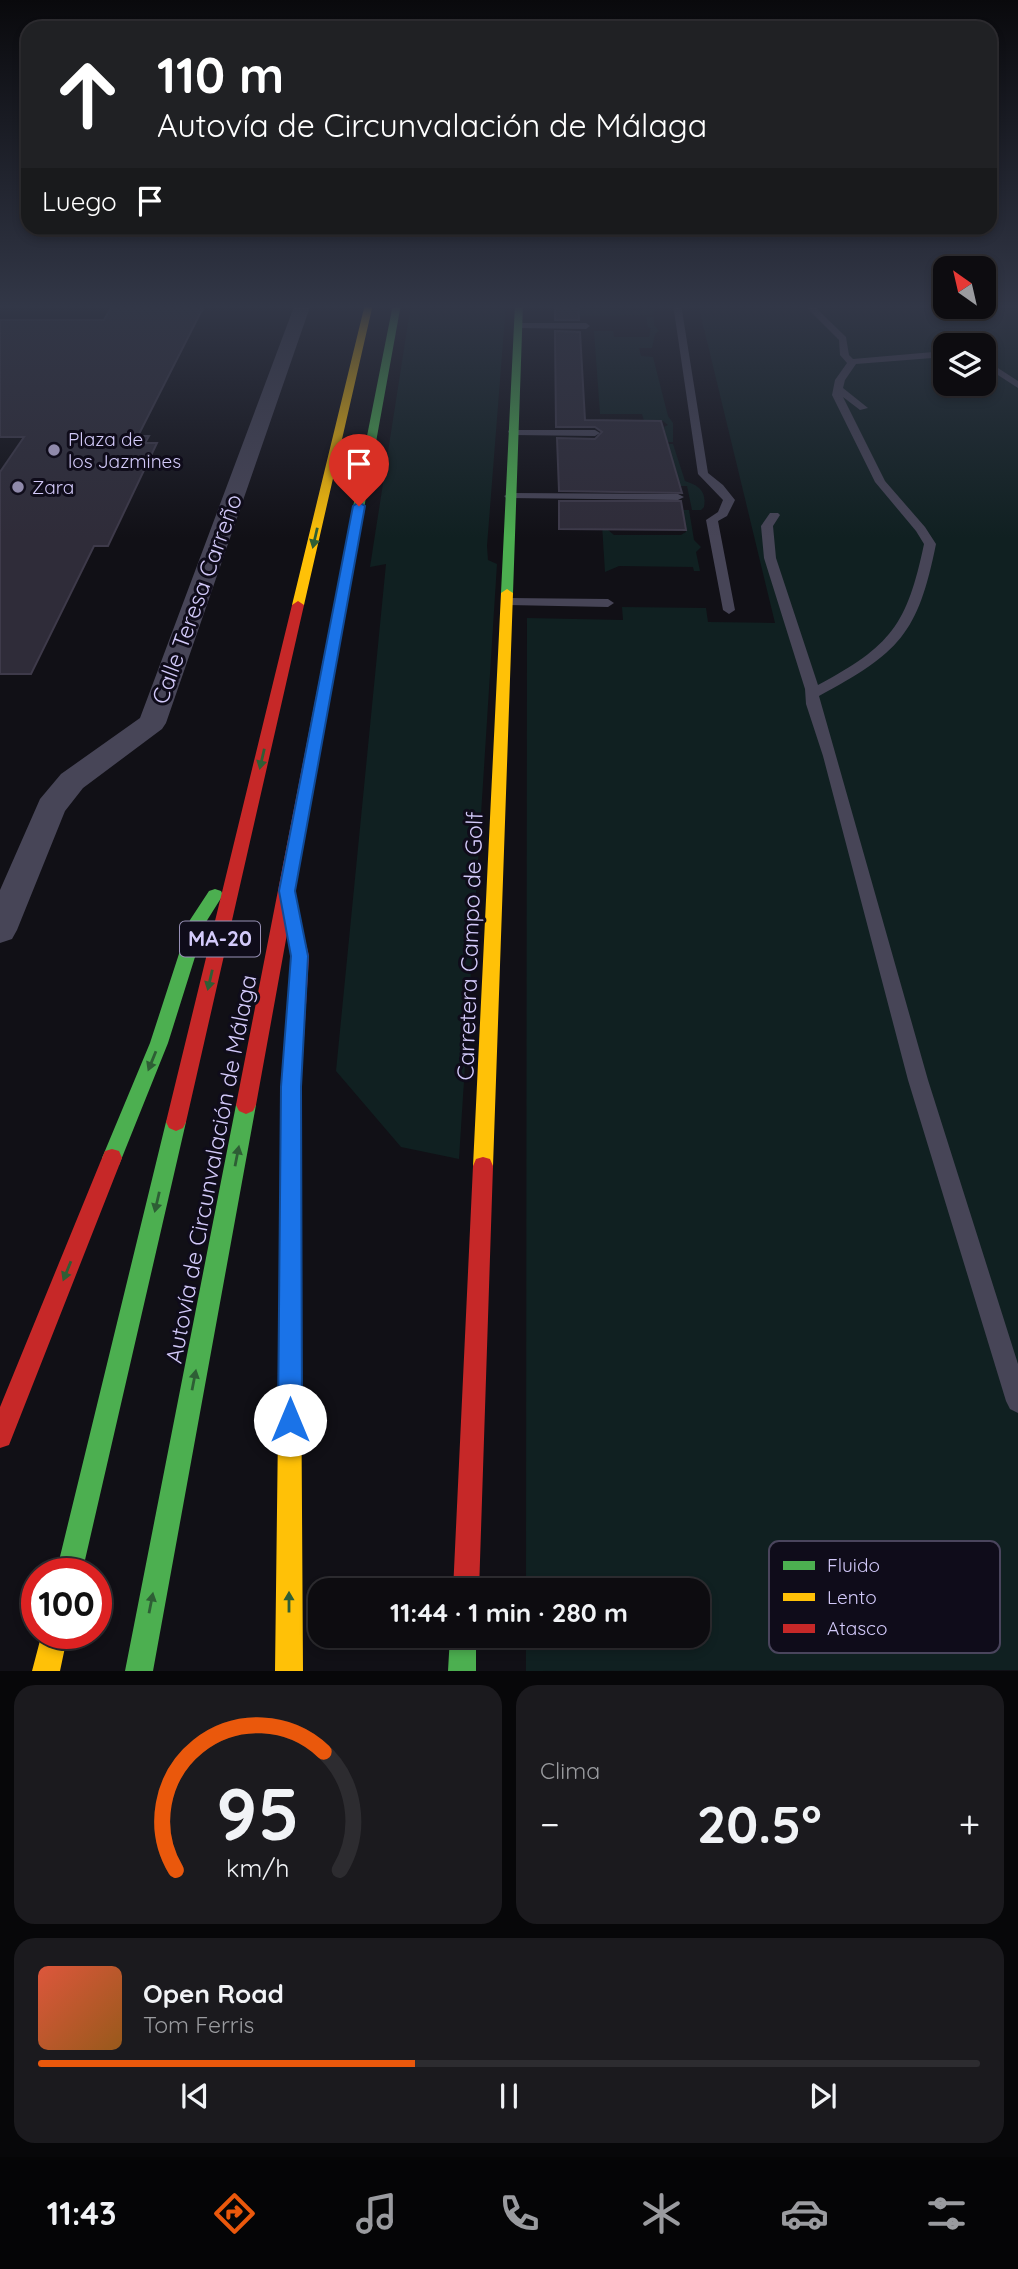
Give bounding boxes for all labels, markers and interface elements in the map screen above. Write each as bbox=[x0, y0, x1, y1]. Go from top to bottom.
text: 110 m bbox=[157, 44, 284, 105]
icon: ahead bbox=[42, 49, 133, 140]
text: Autovía de Circunvalación de Málaga bbox=[157, 105, 707, 145]
icon: arrive bbox=[131, 182, 169, 220]
text: Luego bbox=[42, 185, 117, 218]
north arrow bbox=[933, 256, 996, 318]
map controls bbox=[933, 256, 996, 396]
button: layers bbox=[933, 333, 996, 396]
place label: Plaza de los Jazmines bbox=[68, 427, 181, 473]
pin bbox=[329, 434, 389, 506]
marker: Plaza de los Jazmines bbox=[46, 442, 62, 458]
icon: arrive bbox=[340, 445, 378, 483]
place label: Zara bbox=[32, 475, 74, 499]
marker: Zara bbox=[10, 479, 26, 495]
street label: Calle Teresa Carreño bbox=[145, 490, 248, 708]
one-way arrow bbox=[309, 527, 320, 549]
one-way arrow bbox=[257, 748, 268, 770]
street label: Carretera Campo de Golf bbox=[450, 811, 489, 1081]
road number: MA-20 bbox=[180, 922, 260, 956]
one-way arrow bbox=[204, 969, 215, 991]
street label: Autovía de Circunvalación de Málaga bbox=[159, 972, 262, 1366]
one-way arrow bbox=[146, 1050, 157, 1071]
one-way arrow bbox=[231, 1145, 242, 1167]
one-way arrow bbox=[151, 1191, 162, 1213]
one-way arrow bbox=[61, 1261, 72, 1282]
one-way arrow bbox=[189, 1369, 200, 1391]
position arrow bbox=[253, 1383, 327, 1457]
legend bbox=[769, 1541, 1000, 1653]
text: Fluido bbox=[827, 1553, 880, 1577]
speed limit sign: 100 bbox=[21, 1558, 112, 1649]
text: Lento bbox=[827, 1585, 877, 1609]
one-way arrow bbox=[283, 1591, 295, 1613]
one-way arrow bbox=[146, 1592, 157, 1614]
text: 11:44 · 1 min · 280 m bbox=[390, 1596, 628, 1629]
text: Atasco bbox=[827, 1616, 887, 1640]
text: Clima bbox=[540, 1756, 600, 1785]
text: 95 bbox=[216, 1768, 300, 1859]
text: 20.5° bbox=[697, 1791, 822, 1856]
text: − bbox=[540, 1800, 560, 1848]
text: + bbox=[959, 1800, 980, 1848]
text: km/h bbox=[226, 1852, 290, 1883]
text: Open Road bbox=[143, 1977, 284, 2010]
text: Tom Ferris bbox=[143, 2010, 254, 2039]
icon: previous bbox=[176, 2077, 214, 2115]
icon: pause bbox=[490, 2077, 528, 2115]
icon: next bbox=[804, 2077, 842, 2115]
icon: directions bbox=[210, 2189, 259, 2238]
icon: music bbox=[352, 2189, 401, 2238]
icon: phone bbox=[495, 2189, 544, 2238]
icon: climate bbox=[637, 2189, 686, 2238]
icon: car bbox=[780, 2189, 829, 2238]
icon: filters bbox=[922, 2189, 971, 2238]
text: 11:43 bbox=[47, 2193, 116, 2233]

